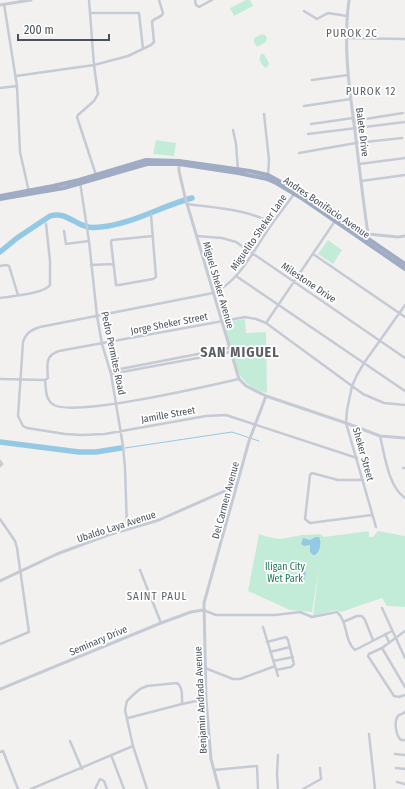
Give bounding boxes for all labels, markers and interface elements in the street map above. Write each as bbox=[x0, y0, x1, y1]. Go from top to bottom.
scale bar bbox=[18, 16, 109, 42]
text: 200 m bbox=[24, 23, 54, 37]
district label: PUROK 2C bbox=[326, 27, 378, 40]
district label: PUROK 12 bbox=[346, 85, 396, 98]
street label: Balete Drive bbox=[353, 107, 371, 157]
street label: Andres Bonifacio Avenue bbox=[281, 175, 372, 241]
street label: Miguelito Sheker Lane bbox=[228, 192, 290, 273]
street label: Miguel Sheker Avenue bbox=[200, 240, 236, 330]
street label: Milestone Drive bbox=[279, 260, 338, 306]
street label: Pedro Permites Road bbox=[98, 310, 128, 396]
street label: Jorge Sheker Street bbox=[130, 310, 209, 337]
district label: SAN MIGUEL bbox=[200, 344, 280, 361]
street label: Jamille Street bbox=[140, 404, 197, 426]
street label: Sheker Street bbox=[350, 426, 377, 483]
street label: Del Carmen Avenue bbox=[210, 460, 242, 540]
street label: Ubaldo Laya Avenue bbox=[75, 509, 157, 545]
park label: Iligan City Wet Park bbox=[265, 561, 306, 585]
district label: SAINT PAUL bbox=[127, 590, 187, 603]
street label: Seminary Drive bbox=[68, 623, 129, 659]
street label: Benjamin Andrada Avenue bbox=[192, 646, 210, 754]

